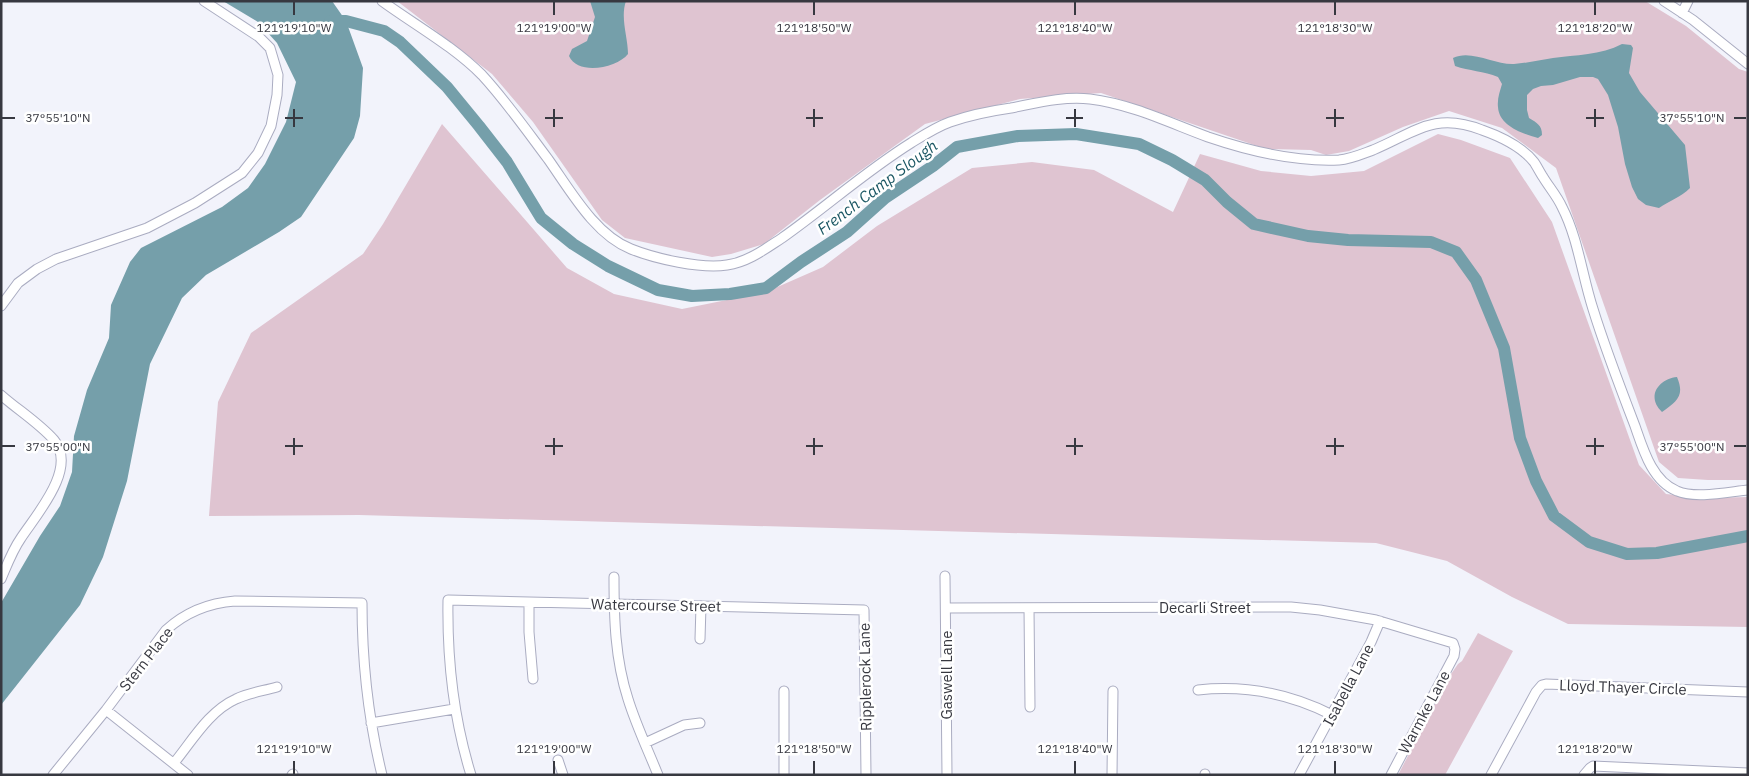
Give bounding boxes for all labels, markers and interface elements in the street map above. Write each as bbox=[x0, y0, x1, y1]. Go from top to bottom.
text: 121°19'10"W bbox=[257, 20, 332, 35]
text: 121°19'00"W bbox=[517, 20, 592, 35]
text: 121°18'50"W bbox=[777, 20, 852, 35]
text: 121°18'40"W bbox=[1038, 20, 1113, 35]
text: 121°18'30"W bbox=[1298, 20, 1373, 35]
text: 121°18'20"W bbox=[1558, 20, 1633, 35]
text: 37°55'10"N bbox=[25, 110, 91, 125]
text: 37°55'10"N bbox=[1659, 110, 1725, 125]
water label: French Camp Slough bbox=[813, 135, 941, 239]
text: 37°55'00"N bbox=[25, 439, 91, 454]
text: 37°55'00"N bbox=[1659, 439, 1725, 454]
street label: Watercourse Street bbox=[591, 594, 721, 616]
street label: Decarli Street bbox=[1159, 598, 1251, 617]
street label: Stern Place bbox=[115, 623, 177, 695]
street label: Ripplerock Lane bbox=[855, 623, 875, 731]
street label: Gaswell Lane bbox=[937, 630, 956, 720]
street label: Isabella Lane bbox=[1318, 641, 1378, 729]
street label: Warmke Lane bbox=[1394, 667, 1454, 757]
street label: Lloyd Thayer Circle bbox=[1559, 675, 1687, 699]
text: 121°19'10"W bbox=[257, 741, 332, 756]
text: 121°19'00"W bbox=[517, 741, 592, 756]
text: 121°18'50"W bbox=[777, 741, 852, 756]
text: 121°18'40"W bbox=[1038, 741, 1113, 756]
text: 121°18'30"W bbox=[1298, 741, 1373, 756]
text: 121°18'20"W bbox=[1558, 741, 1633, 756]

